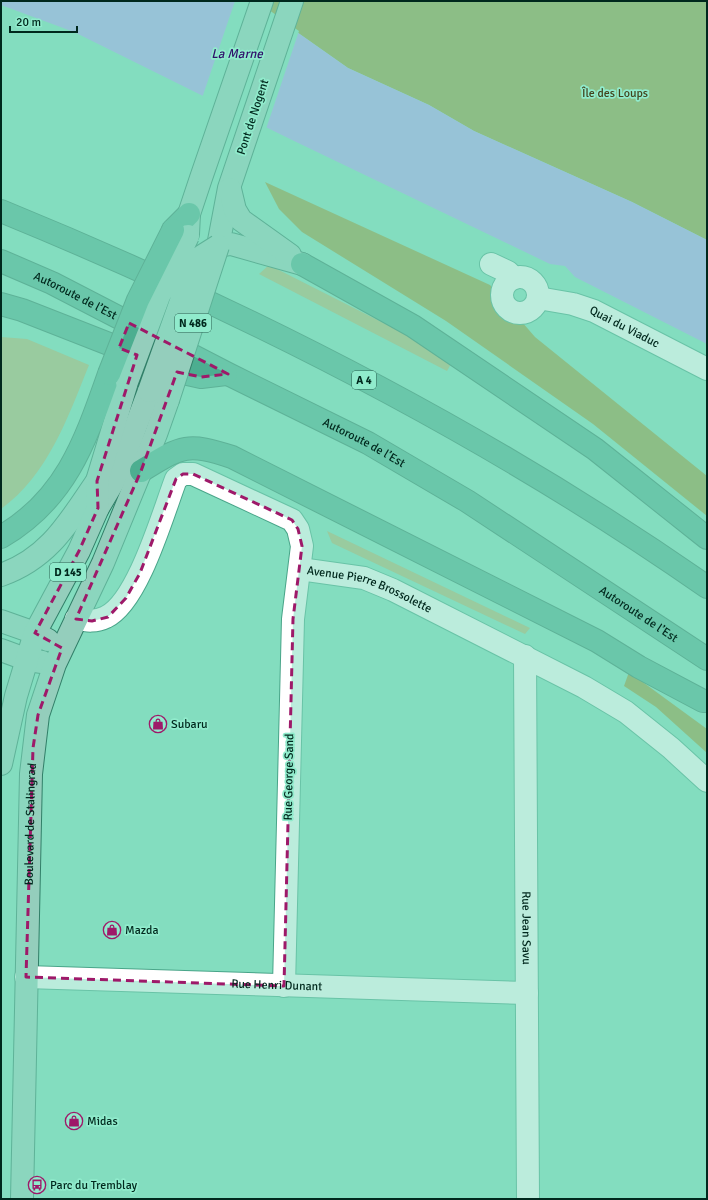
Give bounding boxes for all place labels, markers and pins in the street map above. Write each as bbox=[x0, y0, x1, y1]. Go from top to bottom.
shop icon: Subaru bbox=[148, 714, 168, 734]
place label: Subaru bbox=[171, 717, 208, 732]
shop icon: Mazda bbox=[102, 920, 122, 940]
place label: Mazda bbox=[125, 923, 159, 938]
shop icon: Midas bbox=[64, 1111, 84, 1131]
place label: Midas bbox=[87, 1114, 118, 1129]
bus stop icon: Parc du Tremblay bbox=[27, 1175, 47, 1195]
place label: Parc du Tremblay bbox=[50, 1178, 138, 1193]

